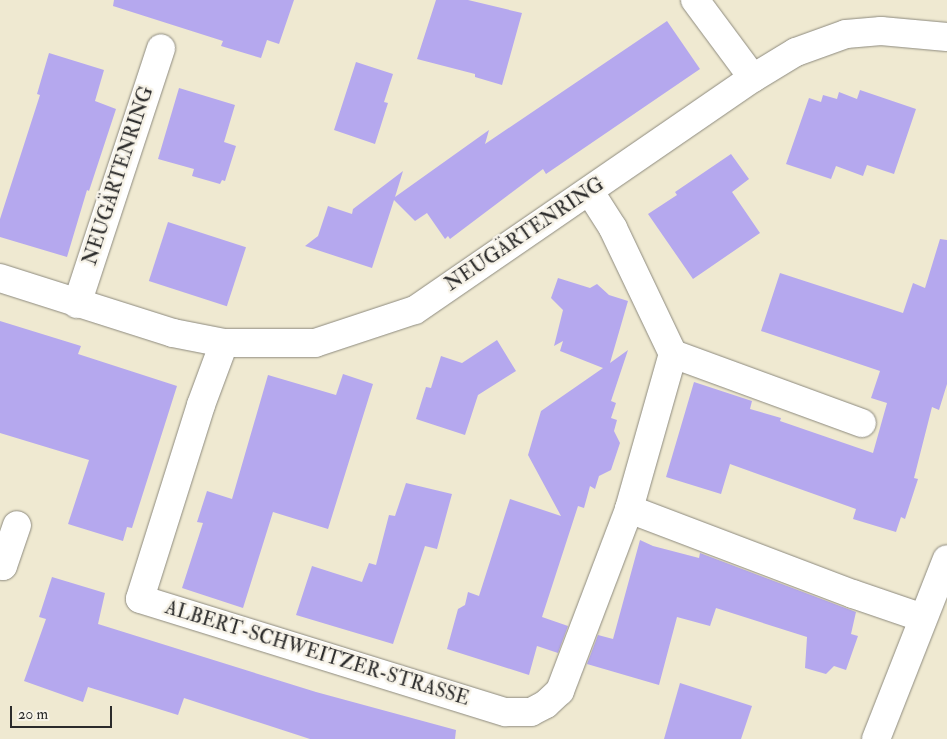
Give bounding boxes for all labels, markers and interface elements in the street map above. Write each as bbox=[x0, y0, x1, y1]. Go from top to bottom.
street label: NEUGÄRTENRING bbox=[79, 84, 159, 268]
street label: NEUGÄRTENRING bbox=[441, 173, 609, 297]
street label: ALBERT-SCHWEITZER-STRASSE bbox=[162, 597, 472, 711]
scale bar bbox=[12, 696, 115, 728]
text: 20 m bbox=[18, 705, 48, 724]

